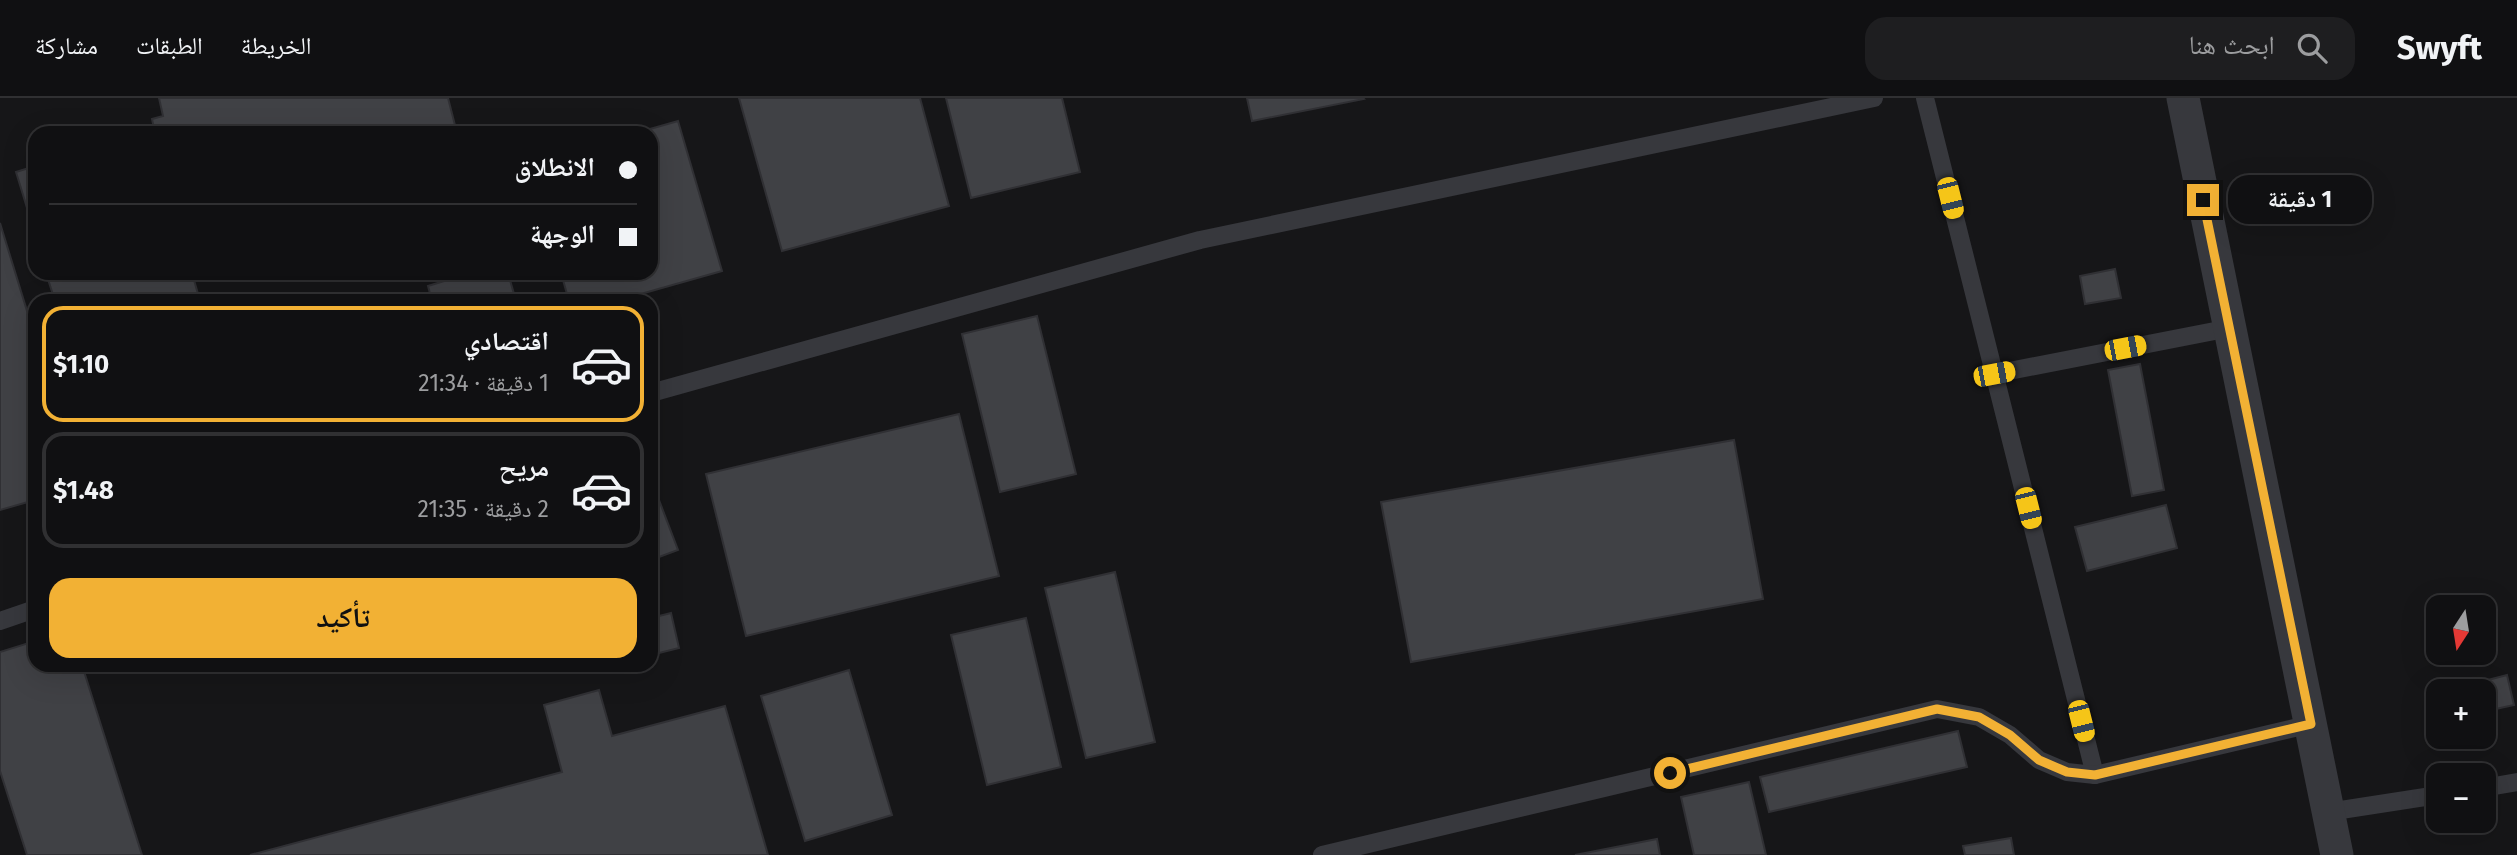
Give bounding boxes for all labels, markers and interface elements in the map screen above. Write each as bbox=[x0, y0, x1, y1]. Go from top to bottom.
search box bbox=[1865, 17, 2355, 80]
text: Swyft bbox=[2397, 28, 2482, 68]
icon: search bbox=[2293, 29, 2331, 67]
text: ابحث هنا bbox=[2189, 30, 2275, 61]
text: مشاركة bbox=[35, 32, 98, 60]
text: الطبقات bbox=[136, 32, 203, 60]
text: الخريطة bbox=[241, 32, 311, 60]
text: الانطلاق bbox=[515, 152, 595, 183]
car bbox=[1935, 175, 1966, 221]
callout: 1 دقيقة bbox=[2228, 176, 2371, 224]
route end bbox=[2187, 184, 2219, 216]
text: 1 دقيقة bbox=[2268, 185, 2332, 213]
text: الوجهة bbox=[530, 219, 595, 250]
text: اقتصادي bbox=[464, 326, 549, 357]
icon: car bbox=[570, 333, 633, 396]
car bbox=[2103, 334, 2148, 362]
text: $1.10 bbox=[53, 349, 109, 380]
car bbox=[1972, 360, 2017, 388]
text: 1 دقيقة · 21:34 bbox=[418, 369, 549, 397]
text: مريح bbox=[499, 452, 549, 483]
icon: car bbox=[570, 459, 633, 522]
text: $1.48 bbox=[53, 475, 114, 506]
car bbox=[2013, 485, 2044, 531]
text: 2 دقيقة · 21:35 bbox=[418, 495, 549, 523]
button: تأكيد bbox=[49, 578, 637, 658]
north arrow bbox=[2426, 595, 2496, 665]
map controls bbox=[2426, 595, 2496, 833]
button: + bbox=[2426, 679, 2496, 749]
car bbox=[2066, 698, 2097, 744]
route start bbox=[1654, 757, 1686, 789]
button: − bbox=[2426, 763, 2496, 833]

